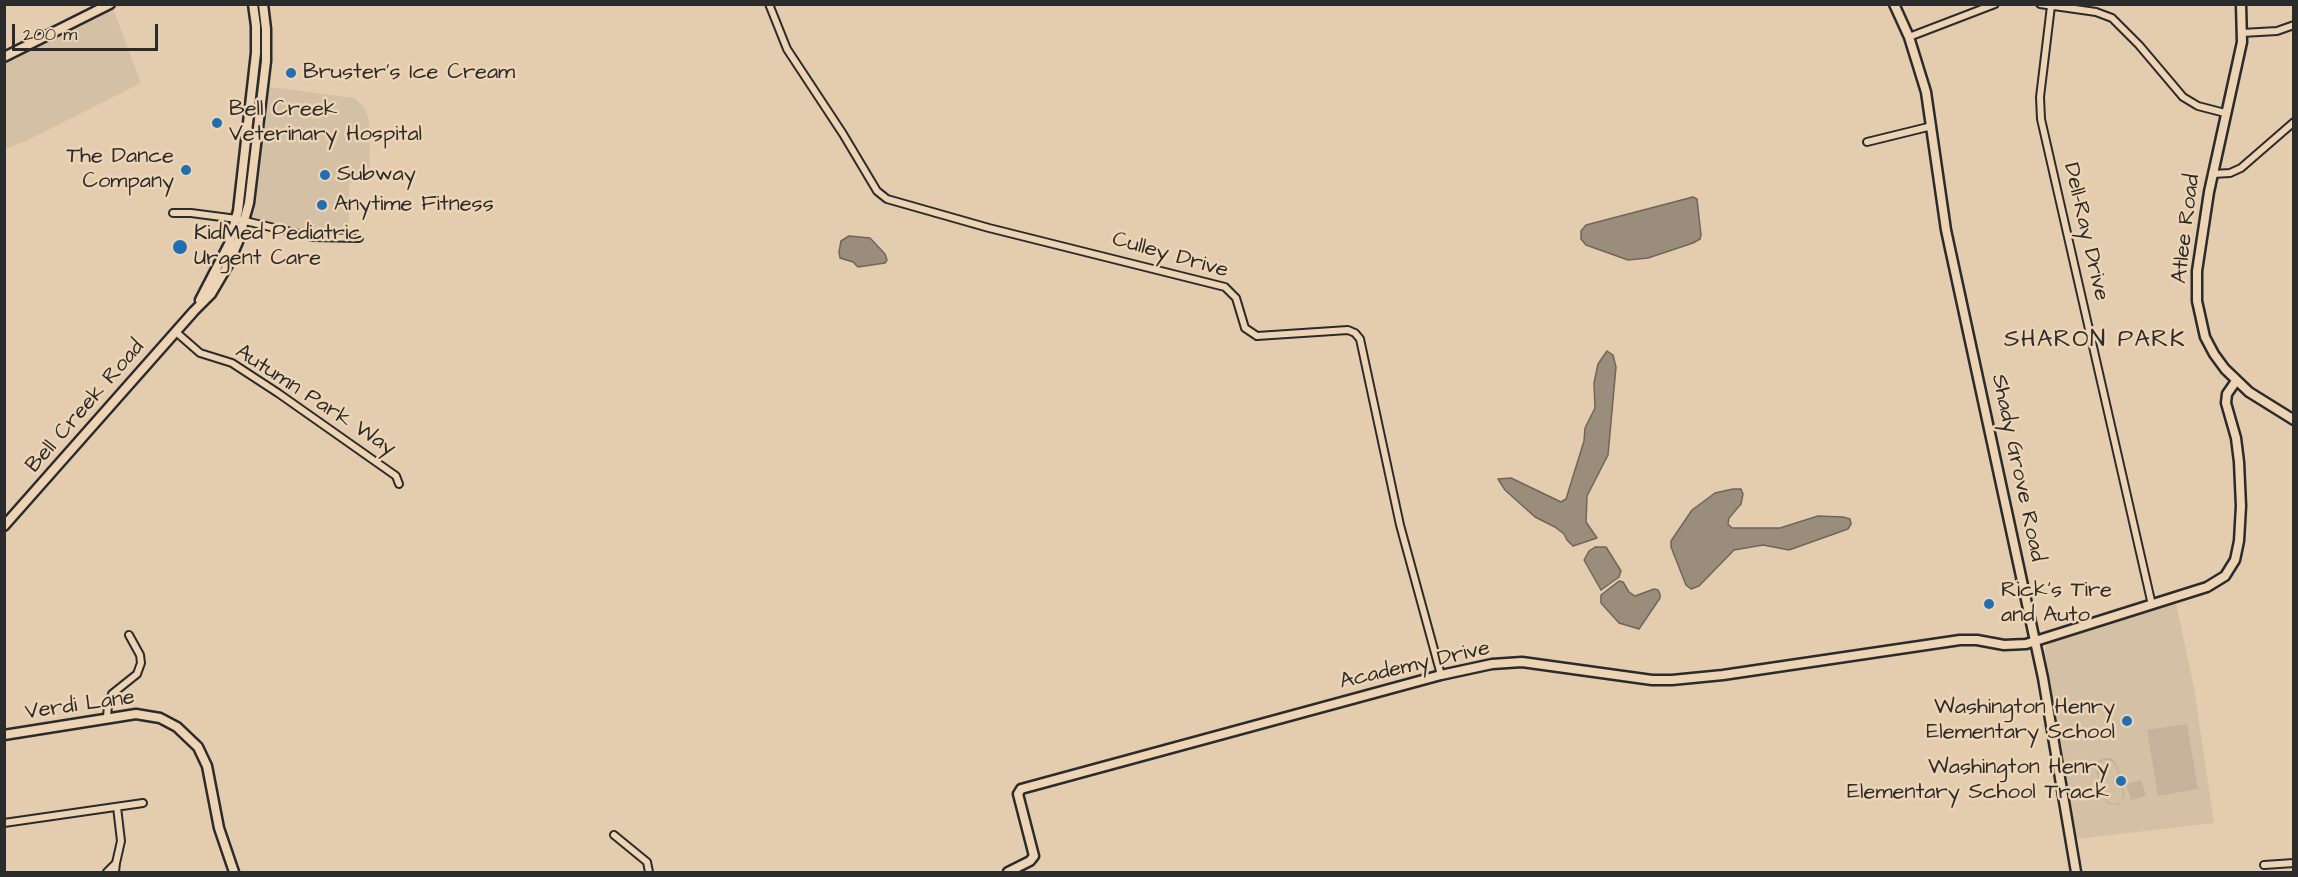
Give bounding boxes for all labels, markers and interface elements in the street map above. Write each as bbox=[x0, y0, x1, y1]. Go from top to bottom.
scale bar bbox=[15, 12, 160, 50]
text: 200 m bbox=[23, 22, 77, 47]
place label: Bruster's Ice Cream bbox=[303, 60, 515, 86]
marker: Bruster's Ice Cream bbox=[284, 66, 298, 80]
place label: Bell Creek Veterinary Hospital bbox=[229, 97, 422, 148]
marker: Bell Creek Veterinary Hospital bbox=[210, 116, 224, 130]
place label: The Dance Company bbox=[66, 144, 174, 196]
street label: Dell-Ray Drive bbox=[2056, 160, 2114, 304]
place label: Subway bbox=[337, 162, 416, 188]
marker: The Dance Company bbox=[179, 163, 193, 177]
marker: Subway bbox=[318, 168, 332, 182]
street label: Atlee Road bbox=[2167, 173, 2207, 285]
place label: Anytime Fitness bbox=[334, 192, 494, 218]
marker: Anytime Fitness bbox=[315, 198, 329, 212]
place label: KidMed Pediatric Urgent Care bbox=[194, 221, 362, 272]
street label: Culley Drive bbox=[1109, 227, 1231, 285]
marker: KidMed Pediatric Urgent Care bbox=[171, 238, 189, 256]
district label: SHARON PARK bbox=[2004, 327, 2186, 355]
street label: Bell Creek Road bbox=[21, 335, 151, 479]
street label: Autumn Park Way bbox=[230, 339, 400, 463]
street label: Shady Grove Road bbox=[1984, 372, 2050, 564]
place label: Rick's Tire and Auto bbox=[2001, 578, 2112, 630]
marker: Rick's Tire and Auto bbox=[1982, 597, 1996, 611]
street label: Academy Drive bbox=[1337, 636, 1493, 696]
street label: Verdi Lane bbox=[23, 685, 137, 727]
place label: Washington Henry Elementary School bbox=[1926, 695, 2115, 746]
marker: Washington Henry Elementary School bbox=[2120, 714, 2134, 728]
place label: Washington Henry Elementary School Track bbox=[1847, 755, 2109, 806]
marker: Washington Henry Elementary School Track bbox=[2114, 774, 2128, 788]

